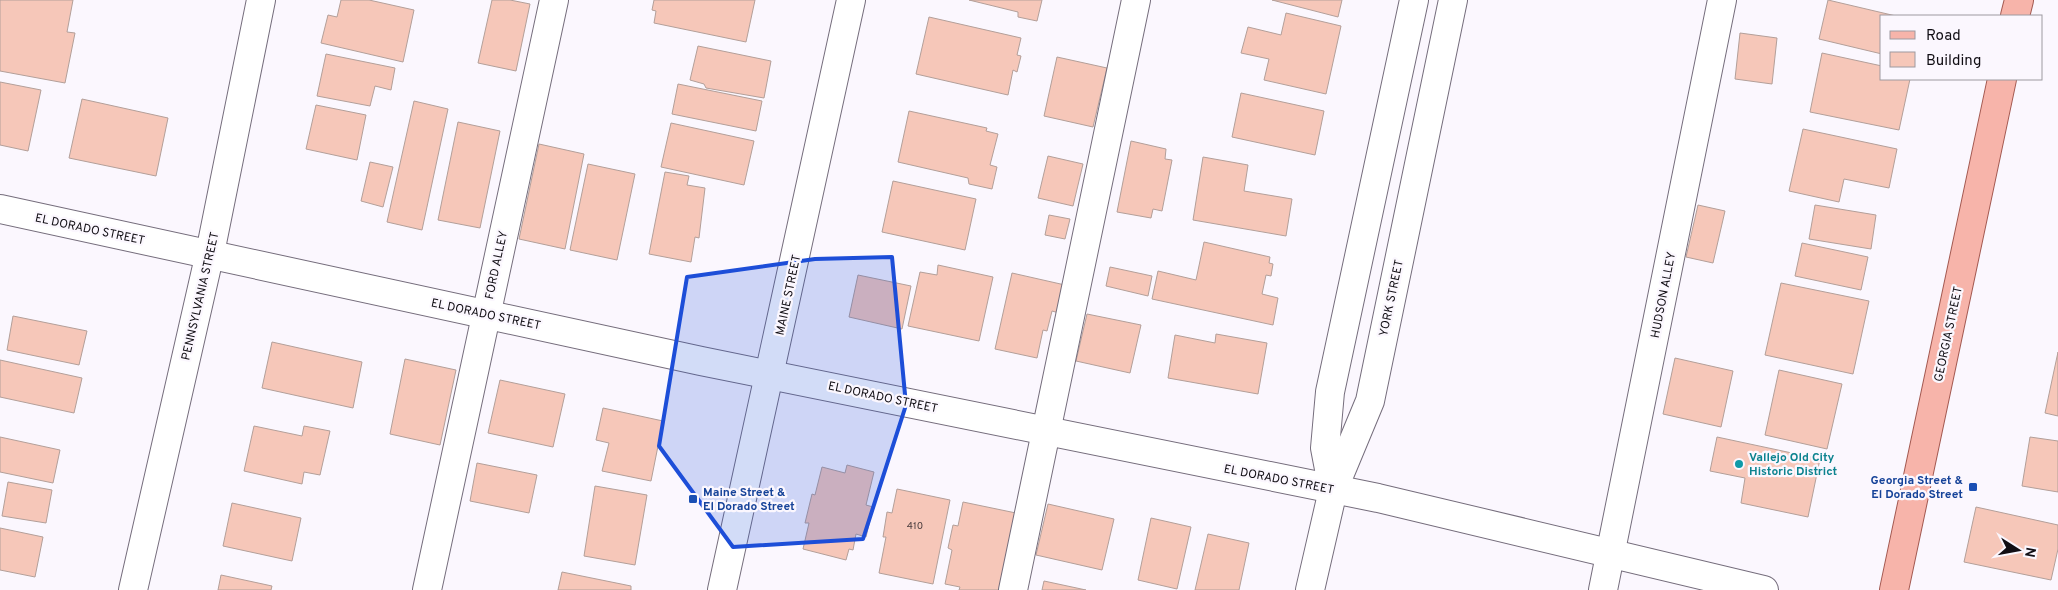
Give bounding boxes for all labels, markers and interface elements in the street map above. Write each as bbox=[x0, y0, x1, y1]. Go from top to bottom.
legend bbox=[1880, 15, 2043, 80]
text: Road bbox=[1926, 27, 1961, 46]
text: Building bbox=[1926, 52, 1981, 71]
street label: EL DORADO STREET bbox=[33, 211, 146, 249]
street label: FORD ALLEY bbox=[482, 229, 512, 301]
street label: PENNSYLVANIA STREET bbox=[178, 230, 224, 362]
street label: HUDSON ALLEY bbox=[1648, 250, 1680, 340]
street label: MAINE STREET bbox=[773, 253, 805, 337]
street label: YORK STREET bbox=[1376, 258, 1408, 338]
street label: GEORGIA STREET bbox=[1931, 285, 1967, 383]
street label: EL DORADO STREET bbox=[429, 296, 542, 334]
street label: EL DORADO STREET bbox=[826, 379, 939, 417]
place label: Vallejo Old City Historic District bbox=[1749, 450, 1838, 480]
marker: Vallejo Old City Historic District bbox=[1733, 458, 1745, 470]
street label: EL DORADO STREET bbox=[1222, 461, 1335, 499]
place label: Georgia Street & El Dorado Street bbox=[1871, 473, 1963, 503]
marker: Georgia Street & El Dorado Street bbox=[1967, 481, 1979, 493]
place label: Maine Street & El Dorado Street bbox=[703, 485, 795, 515]
marker: Maine Street & El Dorado Street bbox=[687, 493, 699, 505]
house number: 410 bbox=[907, 520, 923, 533]
north arrow bbox=[1993, 525, 2043, 575]
text: N bbox=[2020, 546, 2039, 559]

